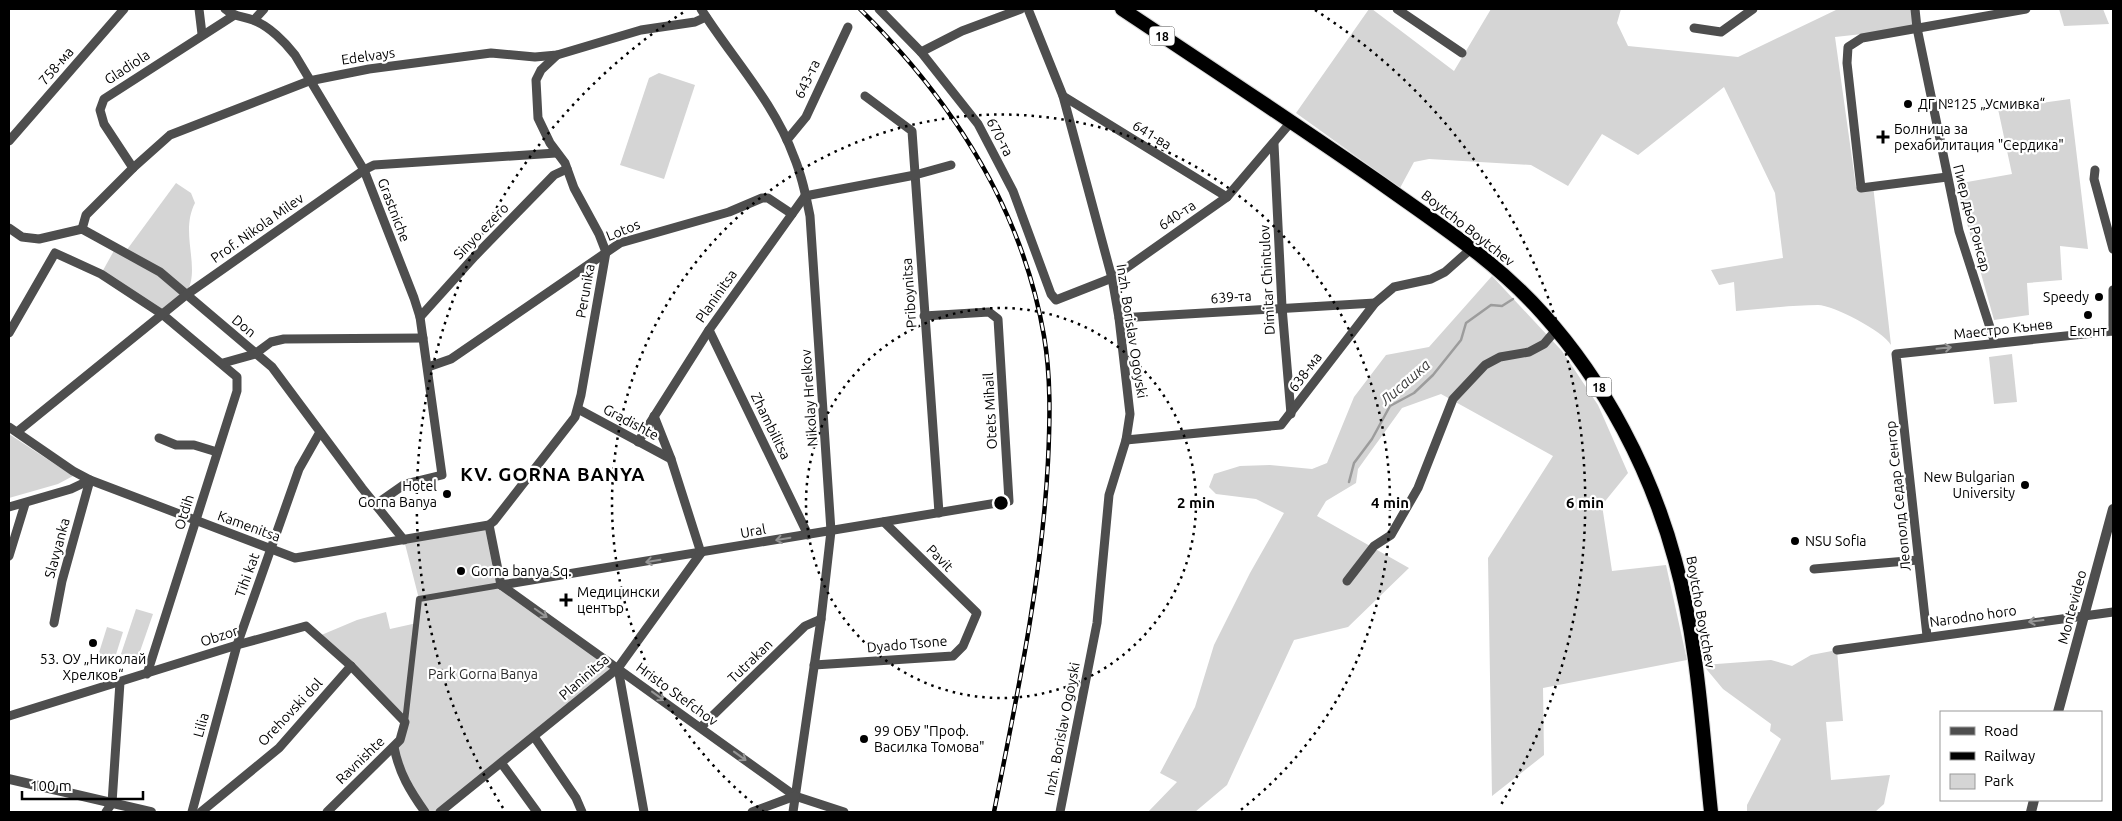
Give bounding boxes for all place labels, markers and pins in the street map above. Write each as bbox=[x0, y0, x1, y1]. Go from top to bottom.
place label: ДГ №125 „Усмивка“ bbox=[1918, 96, 2046, 112]
marker: ДГ №125 „Усмивка“ bbox=[1902, 98, 1914, 110]
place label: Болница за рехабилитация "Сердика" bbox=[1894, 121, 2064, 153]
marker: Болница за рехабилитация "Сердика" bbox=[1876, 130, 1890, 144]
place label: Speedy bbox=[2043, 289, 2089, 305]
marker: Speedy bbox=[2093, 291, 2105, 303]
marker: Еконт bbox=[2082, 309, 2094, 321]
place label: Еконт bbox=[2069, 323, 2107, 339]
place label: New Bulgarian University bbox=[1924, 469, 2015, 501]
place label: Hotel Gorna Banya bbox=[358, 478, 437, 510]
marker: New Bulgarian University bbox=[2019, 479, 2031, 491]
marker: Hotel Gorna Banya bbox=[441, 488, 453, 500]
centre of rings bbox=[992, 494, 1010, 512]
place label: NSU Sofia bbox=[1805, 533, 1867, 549]
marker: NSU Sofia bbox=[1789, 535, 1801, 547]
place label: Gorna banya Sq. bbox=[471, 563, 572, 579]
marker: Gorna banya Sq. bbox=[455, 565, 467, 577]
place label: Медицински център bbox=[577, 584, 660, 616]
marker: Медицински център bbox=[559, 593, 573, 607]
marker: 53. ОУ „Николай Хрелков“ bbox=[87, 637, 99, 649]
place label: 53. ОУ „Николай Хрелков“ bbox=[40, 651, 146, 683]
place label: 99 ОБУ "Проф. Василка Томова" bbox=[874, 723, 985, 755]
marker: 99 ОБУ "Проф. Василка Томова" bbox=[858, 733, 870, 745]

